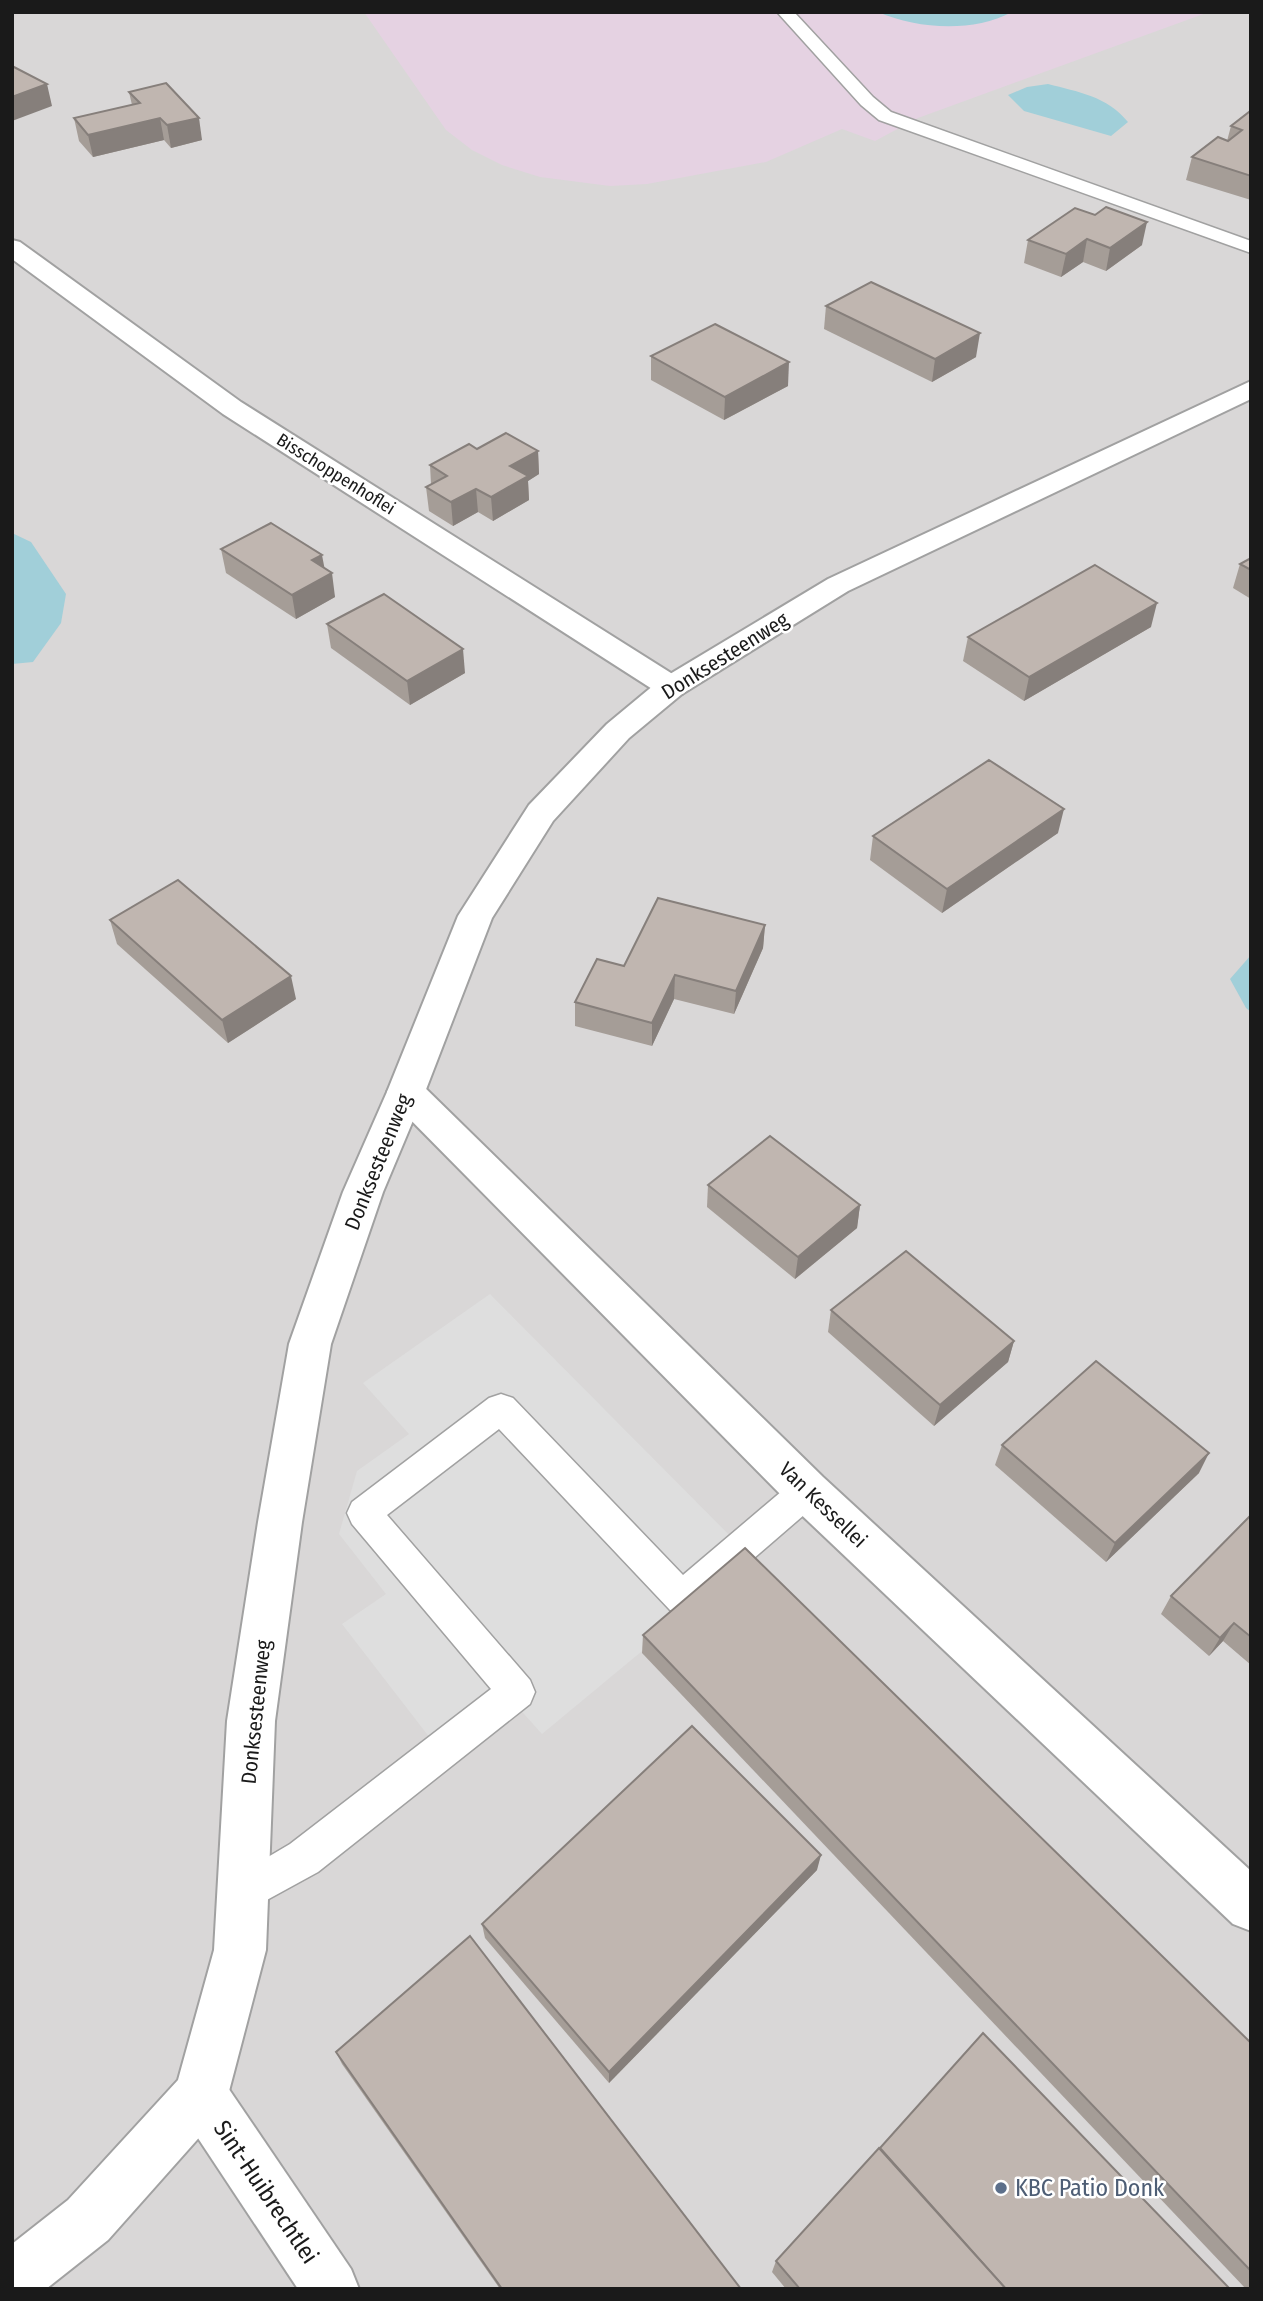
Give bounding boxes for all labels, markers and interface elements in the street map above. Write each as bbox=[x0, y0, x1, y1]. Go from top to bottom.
street label: Bisschoppenhoflei bbox=[273, 429, 399, 519]
street label: Donksesteenweg bbox=[657, 607, 793, 705]
street label: Donksesteenweg bbox=[339, 1090, 417, 1234]
street label: Van Kessellei bbox=[774, 1457, 872, 1553]
street label: Donksesteenweg bbox=[236, 1639, 277, 1785]
street label: Sint-Huibrechtlei bbox=[208, 2115, 324, 2269]
place label: KBC Patio Donk bbox=[1015, 2174, 1165, 2202]
marker: KBC Patio Donk bbox=[993, 2180, 1009, 2196]

